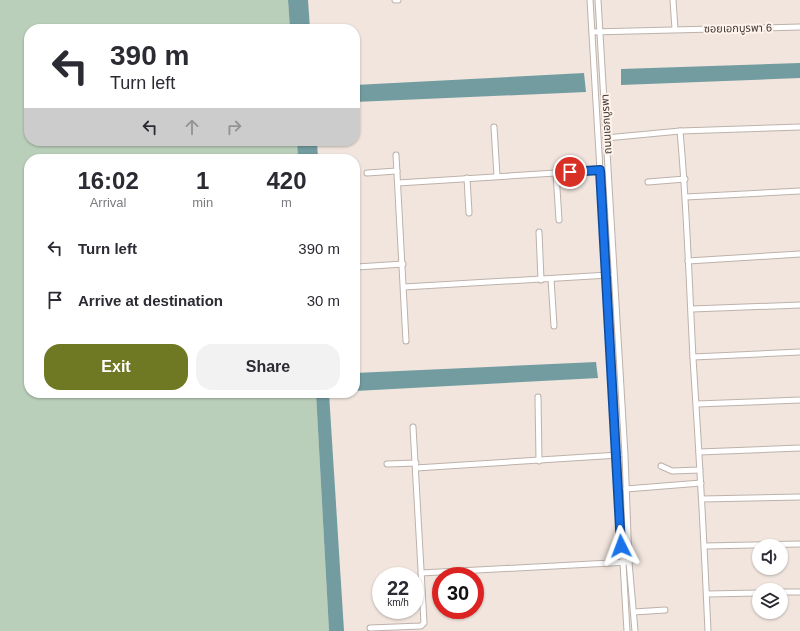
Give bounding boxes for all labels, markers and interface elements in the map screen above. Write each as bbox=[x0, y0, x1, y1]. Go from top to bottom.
street label: ซอยเอกบูรพา 6 bbox=[704, 21, 772, 36]
icon: left bbox=[44, 40, 96, 92]
text: 390 m bbox=[110, 40, 189, 71]
text: Turn left bbox=[110, 73, 175, 93]
street label: ถนนเอกบูรพา bbox=[598, 94, 615, 154]
icon: left bbox=[139, 116, 161, 138]
icon: ahead bbox=[181, 116, 203, 138]
icon: right bbox=[223, 116, 245, 138]
pin bbox=[553, 155, 587, 189]
icon: arrive bbox=[559, 161, 581, 183]
text: 16:02 bbox=[77, 167, 139, 194]
text: 1 bbox=[196, 167, 209, 194]
text: 420 bbox=[267, 167, 307, 194]
text: Arrival bbox=[90, 195, 127, 210]
text: min bbox=[192, 195, 213, 210]
text: m bbox=[281, 195, 292, 210]
icon: left bbox=[44, 237, 66, 259]
text: Turn left bbox=[78, 240, 137, 257]
text: 390 m bbox=[298, 240, 340, 257]
icon: arrive bbox=[44, 289, 66, 311]
text: Arrive at destination bbox=[78, 292, 223, 309]
text: 30 m bbox=[307, 292, 340, 309]
button: Exit bbox=[44, 344, 188, 390]
button: Share bbox=[196, 344, 340, 390]
position arrow bbox=[600, 525, 642, 567]
map controls bbox=[752, 539, 788, 619]
button: sound bbox=[752, 539, 788, 575]
speed limit sign: 30 bbox=[432, 567, 484, 619]
text: 22 bbox=[387, 577, 409, 599]
button: layers bbox=[752, 583, 788, 619]
text: km/h bbox=[387, 597, 409, 608]

